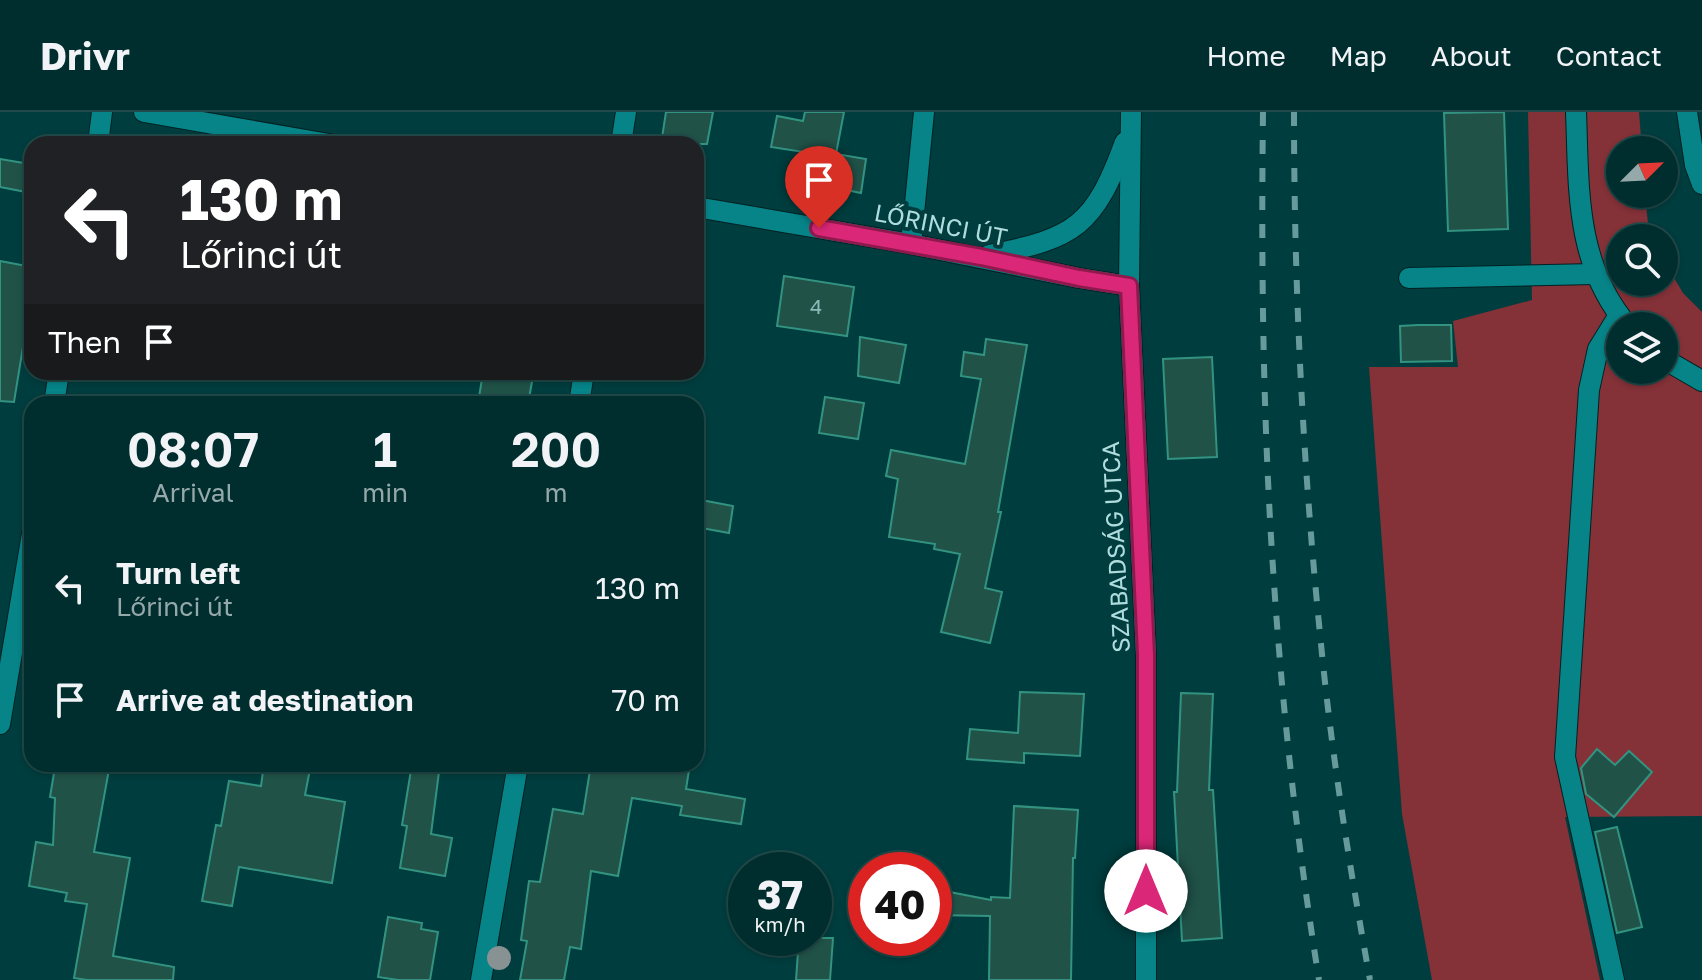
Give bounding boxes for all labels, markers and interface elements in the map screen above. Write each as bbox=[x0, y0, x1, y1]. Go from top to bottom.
text: Drivr bbox=[40, 33, 130, 78]
text: Home bbox=[1207, 39, 1286, 72]
text: Map bbox=[1330, 39, 1387, 72]
text: About bbox=[1431, 39, 1512, 72]
text: Contact bbox=[1556, 39, 1662, 72]
north arrow bbox=[1606, 136, 1678, 208]
map controls bbox=[1606, 136, 1678, 384]
pin bbox=[785, 146, 853, 228]
icon: arrive bbox=[797, 158, 841, 202]
text: 130 m bbox=[180, 165, 342, 232]
icon: left bbox=[48, 168, 152, 272]
street label: LŐRINCI ÚT bbox=[872, 197, 1010, 251]
button: search bbox=[1606, 224, 1678, 296]
text: Lőrinci út bbox=[180, 233, 342, 276]
house number: 4 bbox=[810, 294, 822, 318]
button: layers bbox=[1606, 312, 1678, 384]
icon: arrive bbox=[137, 320, 181, 364]
text: Then bbox=[48, 324, 121, 360]
text: 08:07 bbox=[127, 420, 259, 478]
text: 1 bbox=[373, 420, 397, 478]
text: 200 bbox=[511, 420, 601, 478]
street label: SZABADSÁG UTCA bbox=[1095, 441, 1135, 653]
text: Arrival bbox=[152, 477, 234, 508]
text: min bbox=[362, 477, 408, 508]
text: m bbox=[545, 477, 568, 508]
text: Turn left bbox=[116, 555, 241, 591]
icon: left bbox=[48, 566, 92, 610]
text: 130 m bbox=[595, 570, 680, 606]
text: Lőrinci út bbox=[116, 591, 233, 622]
icon: arrive bbox=[48, 678, 92, 722]
text: Arrive at destination bbox=[116, 682, 413, 718]
text: 70 m bbox=[611, 682, 680, 718]
position arrow bbox=[1104, 849, 1188, 933]
speed limit sign: 40 bbox=[848, 852, 952, 956]
text: 37 bbox=[757, 870, 803, 918]
text: km/h bbox=[755, 912, 805, 936]

